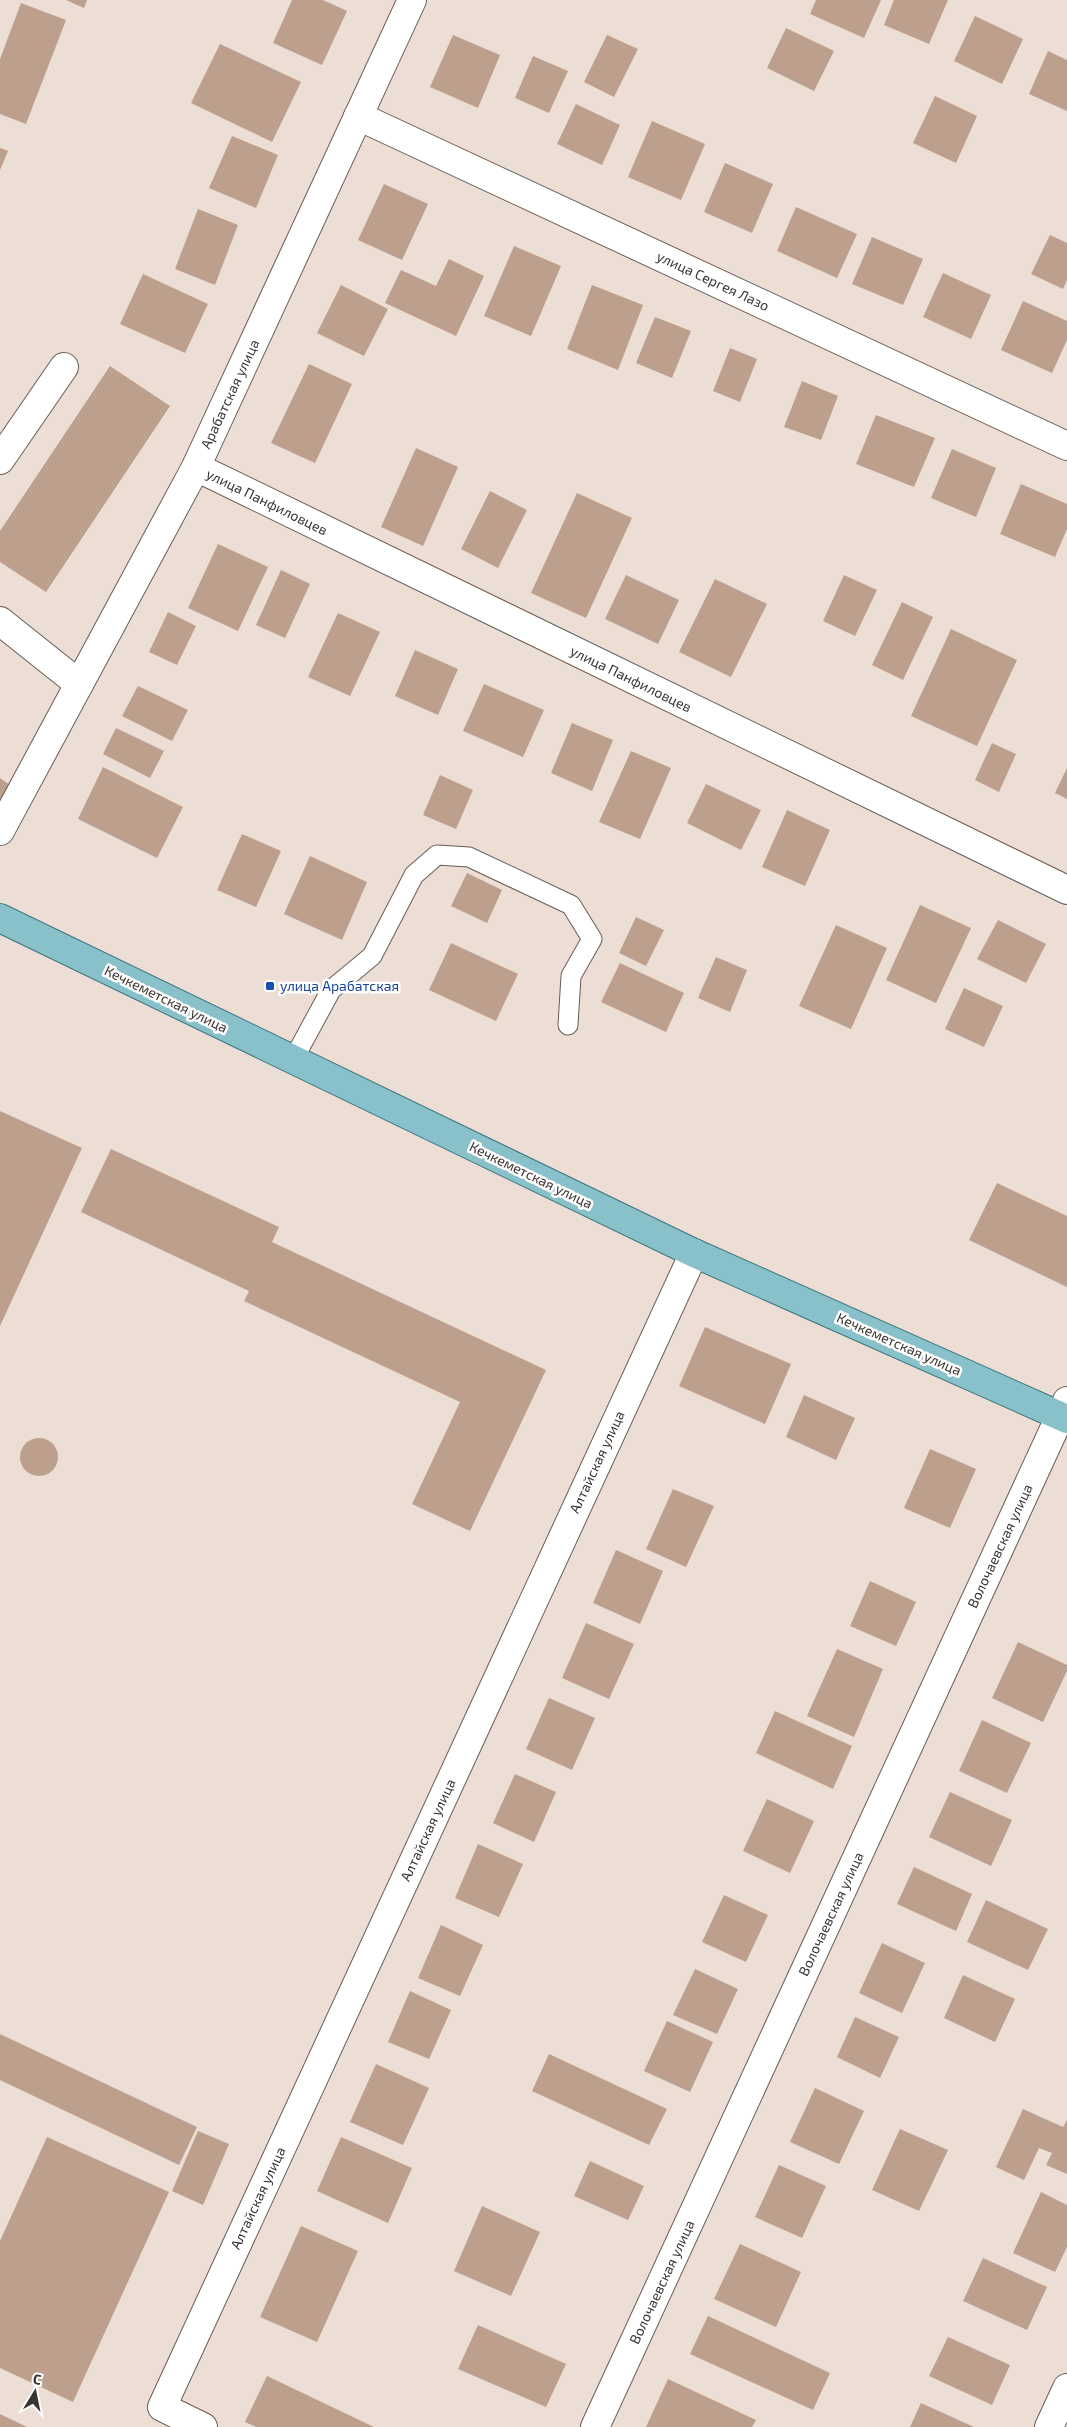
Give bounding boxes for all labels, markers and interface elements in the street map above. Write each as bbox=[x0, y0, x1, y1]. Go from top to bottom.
street label: улица Сергея Лазо bbox=[654, 247, 772, 314]
street label: Арабатская улица bbox=[197, 336, 262, 451]
street label: улица Панфиловцев bbox=[204, 465, 331, 538]
street label: улица Панфиловцев bbox=[568, 642, 695, 715]
street label: Кечкеметская улица bbox=[102, 961, 230, 1036]
place label: улица Арабатская bbox=[280, 977, 399, 994]
marker: улица Арабатская bbox=[264, 980, 276, 992]
street label: Кечкеметская улица bbox=[467, 1137, 595, 1212]
street label: Кечкеметская улица bbox=[834, 1308, 964, 1379]
street label: Алтайская улица bbox=[565, 1408, 628, 1516]
street label: Волочаевская улица bbox=[963, 1481, 1036, 1610]
street label: Алтайская улица bbox=[396, 1776, 459, 1884]
street label: Волочаевская улица bbox=[794, 1849, 867, 1978]
street label: Алтайская улица bbox=[226, 2144, 289, 2252]
street label: Волочаевская улица bbox=[625, 2217, 698, 2346]
north arrow bbox=[10, 2367, 60, 2417]
text: С bbox=[32, 2370, 43, 2388]

